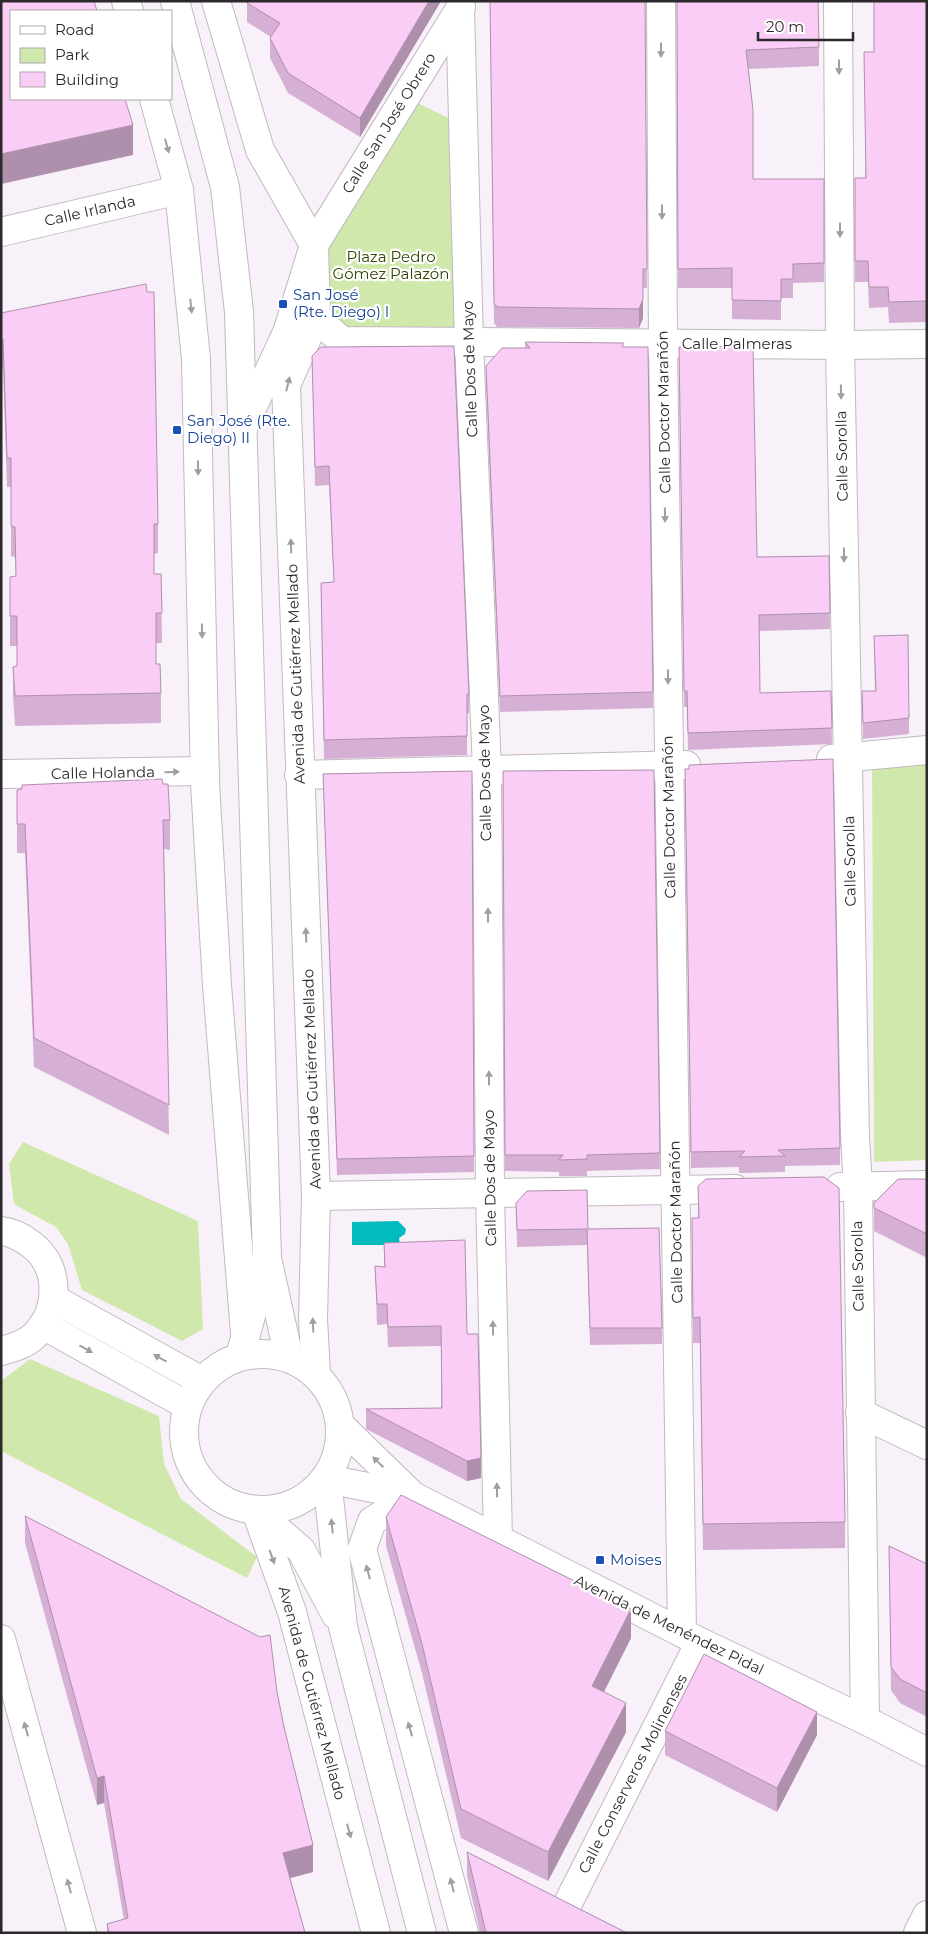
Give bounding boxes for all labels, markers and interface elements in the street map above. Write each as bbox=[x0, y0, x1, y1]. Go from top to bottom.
legend bbox=[10, 10, 172, 100]
scale bar bbox=[758, 10, 853, 42]
text: 20 m bbox=[766, 17, 804, 36]
text: Road bbox=[55, 20, 94, 39]
one-way arrow bbox=[657, 42, 665, 58]
text: Park bbox=[55, 45, 89, 64]
street label: Calle San José Obrero bbox=[337, 49, 440, 197]
one-way arrow bbox=[835, 60, 843, 76]
text: Building bbox=[55, 70, 119, 89]
one-way arrow bbox=[163, 138, 171, 153]
street label: Calle Irlanda bbox=[42, 191, 137, 230]
one-way arrow bbox=[658, 205, 666, 221]
one-way arrow bbox=[836, 222, 844, 238]
park label: Plaza Pedro Gómez Palazón bbox=[333, 247, 449, 283]
place label: San José (Rte. Diego) I bbox=[293, 285, 389, 321]
one-way arrow bbox=[187, 298, 195, 314]
marker: San José (Rte. Diego) I bbox=[277, 298, 289, 310]
street label: Calle Dos de Mayo bbox=[458, 300, 481, 438]
street label: Calle Doctor Marañón bbox=[653, 330, 674, 494]
street label: Calle Palmeras bbox=[682, 334, 792, 353]
one-way arrow bbox=[284, 376, 292, 391]
one-way arrow bbox=[837, 385, 845, 401]
street label: Calle Sorolla bbox=[831, 410, 852, 502]
place label: San José (Rte. Diego) II bbox=[187, 411, 290, 447]
marker: San José (Rte. Diego) II bbox=[171, 424, 183, 436]
one-way arrow bbox=[195, 460, 203, 476]
one-way arrow bbox=[661, 507, 669, 523]
one-way arrow bbox=[287, 537, 295, 553]
one-way arrow bbox=[841, 547, 849, 563]
street label: Avenida de Gutiérrez Mellado bbox=[282, 563, 309, 785]
one-way arrow bbox=[198, 623, 206, 639]
one-way arrow bbox=[664, 670, 672, 686]
street label: Calle Dos de Mayo bbox=[474, 704, 495, 842]
street label: Calle Doctor Marañón bbox=[658, 735, 679, 899]
street label: Calle Holanda bbox=[51, 762, 155, 783]
one-way arrow bbox=[165, 768, 181, 776]
street label: Calle Sorolla bbox=[839, 815, 860, 907]
one-way arrow bbox=[484, 907, 492, 923]
one-way arrow bbox=[301, 927, 309, 943]
street label: Avenida de Gutiérrez Mellado bbox=[298, 968, 325, 1190]
one-way arrow bbox=[485, 1070, 493, 1086]
street label: Calle Dos de Mayo bbox=[479, 1109, 500, 1247]
street label: Calle Doctor Marañón bbox=[665, 1140, 686, 1304]
street label: Calle Sorolla bbox=[847, 1220, 868, 1312]
one-way arrow bbox=[309, 1317, 317, 1333]
one-way arrow bbox=[489, 1320, 497, 1336]
one-way arrow bbox=[78, 1345, 93, 1353]
one-way arrow bbox=[153, 1353, 166, 1362]
one-way arrow bbox=[372, 1456, 384, 1468]
one-way arrow bbox=[493, 1482, 501, 1498]
one-way arrow bbox=[328, 1518, 336, 1534]
one-way arrow bbox=[268, 1550, 276, 1565]
place label: Moises bbox=[610, 1550, 661, 1569]
marker: Moises bbox=[594, 1554, 606, 1566]
one-way arrow bbox=[364, 1564, 372, 1579]
street label: Avenida de Menéndez Pidal bbox=[571, 1570, 767, 1679]
street label: Avenida de Gutiérrez Mellado bbox=[275, 1584, 350, 1802]
street label: Calle Conserveros Molinenses bbox=[574, 1671, 691, 1877]
one-way arrow bbox=[405, 1721, 413, 1736]
one-way arrow bbox=[22, 1722, 30, 1737]
one-way arrow bbox=[345, 1824, 353, 1839]
one-way arrow bbox=[65, 1878, 73, 1893]
one-way arrow bbox=[448, 1878, 456, 1893]

